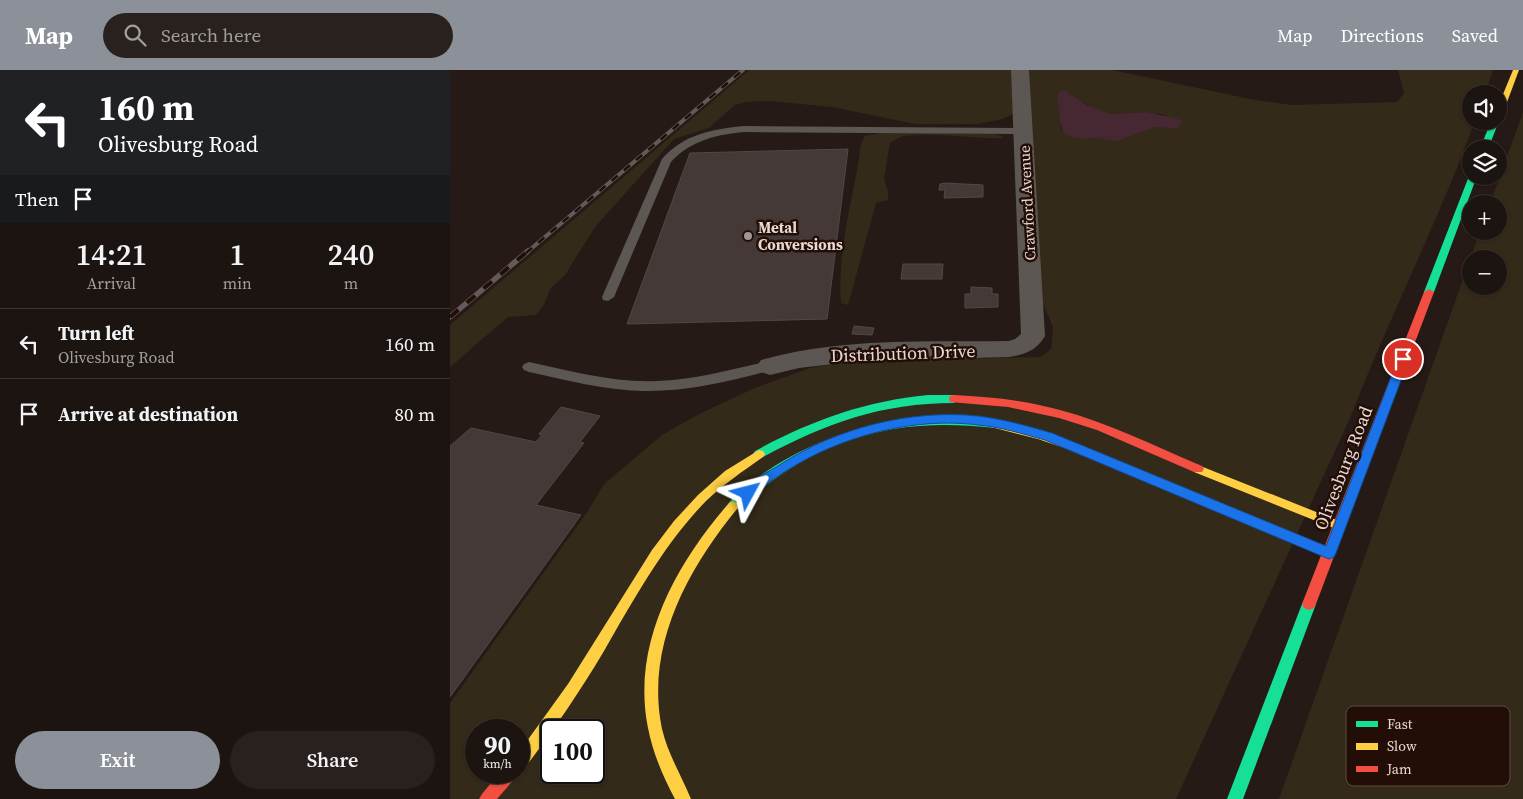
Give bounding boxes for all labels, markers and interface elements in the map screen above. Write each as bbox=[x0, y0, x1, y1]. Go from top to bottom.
search box bbox=[103, 13, 453, 58]
text: Map bbox=[25, 19, 73, 52]
icon: search bbox=[121, 21, 149, 49]
text: Search here bbox=[161, 22, 261, 48]
text: Map bbox=[1277, 23, 1313, 48]
text: Directions bbox=[1341, 23, 1424, 48]
text: Saved bbox=[1452, 23, 1498, 48]
text: 160 m bbox=[98, 84, 194, 132]
map controls bbox=[1462, 85, 1507, 295]
button: sound bbox=[1462, 85, 1507, 130]
icon: left bbox=[15, 90, 80, 155]
text: Olivesburg Road bbox=[98, 129, 258, 159]
button: layers bbox=[1462, 140, 1507, 185]
street label: Crawford Avenue bbox=[1013, 145, 1041, 261]
icon: arrive bbox=[69, 185, 97, 213]
text: Then bbox=[15, 186, 59, 212]
button: + bbox=[1462, 195, 1507, 240]
place label: Metal Conversions bbox=[758, 217, 843, 255]
marker: Metal Conversions bbox=[742, 230, 754, 242]
text: 14:21 bbox=[76, 234, 147, 275]
text: 1 bbox=[229, 234, 245, 275]
text: 240 bbox=[327, 234, 374, 275]
button: − bbox=[1462, 250, 1507, 295]
text: Arrival bbox=[87, 272, 136, 294]
text: min bbox=[223, 272, 252, 294]
text: m bbox=[344, 272, 358, 294]
text: Turn left bbox=[58, 320, 134, 346]
icon: left bbox=[15, 330, 43, 358]
text: 160 m bbox=[385, 331, 435, 357]
street label: Distribution Drive bbox=[830, 338, 976, 368]
pin bbox=[1382, 338, 1424, 380]
icon: arrive bbox=[1389, 345, 1417, 373]
text: Olivesburg Road bbox=[58, 346, 175, 368]
icon: arrive bbox=[15, 400, 43, 428]
text: Arrive at destination bbox=[58, 401, 238, 427]
text: 80 m bbox=[394, 401, 435, 427]
street label: Olivesburg Road bbox=[1308, 402, 1378, 534]
position arrow bbox=[721, 466, 773, 518]
legend bbox=[1346, 706, 1510, 786]
text: Fast bbox=[1387, 714, 1413, 734]
speed limit sign: 100 bbox=[540, 719, 605, 784]
text: 90 bbox=[484, 728, 511, 762]
button: Exit bbox=[15, 731, 220, 789]
button: Share bbox=[230, 731, 435, 789]
text: Slow bbox=[1387, 736, 1417, 756]
text: km/h bbox=[483, 756, 512, 772]
text: Jam bbox=[1386, 759, 1412, 779]

